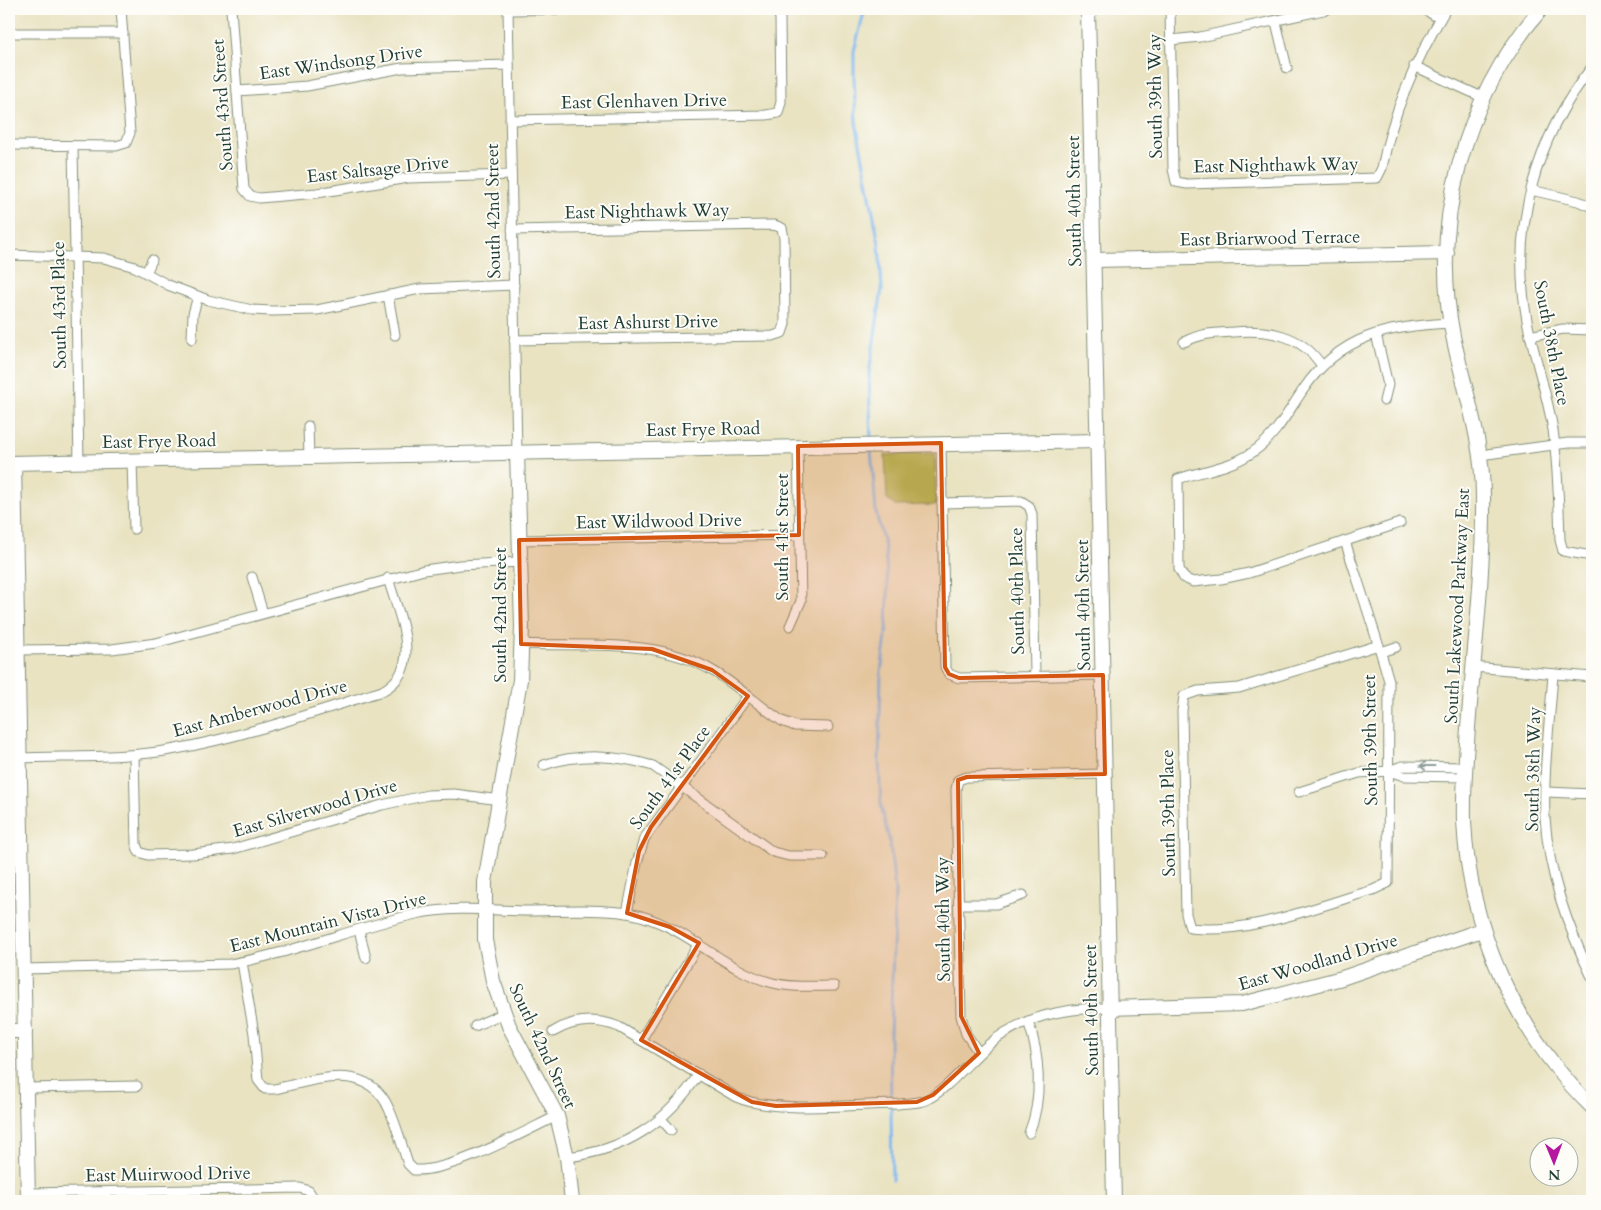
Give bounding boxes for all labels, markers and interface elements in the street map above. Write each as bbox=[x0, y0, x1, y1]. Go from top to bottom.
street label: South 39th Way bbox=[1142, 33, 1169, 159]
street label: South 43rd Street bbox=[205, 38, 240, 172]
street label: East Windsong Drive bbox=[258, 39, 424, 86]
street label: East Glenhaven Drive bbox=[561, 88, 727, 115]
street label: South 40th Street bbox=[1061, 135, 1088, 267]
street label: South 42nd Street bbox=[480, 143, 507, 279]
street label: East Saltsage Drive bbox=[306, 150, 450, 189]
street label: East Nighthawk Way bbox=[1193, 152, 1359, 179]
street label: East Nighthawk Way bbox=[564, 198, 730, 225]
street label: East Briarwood Terrace bbox=[1179, 224, 1361, 253]
street label: South 43rd Place bbox=[46, 241, 73, 369]
street label: South 38th Place bbox=[1527, 278, 1576, 408]
street label: East Ashurst Drive bbox=[577, 309, 719, 336]
street label: East Frye Road bbox=[646, 416, 761, 443]
street label: East Frye Road bbox=[102, 428, 217, 455]
street label: South 41st Street bbox=[770, 473, 795, 601]
street label: South Lakewood Parkway East bbox=[1439, 487, 1476, 724]
street label: East Wildwood Drive bbox=[576, 508, 742, 535]
street label: South 40th Place bbox=[1004, 527, 1031, 655]
street label: South 40th Street bbox=[1070, 539, 1097, 671]
street label: South 42nd Street bbox=[488, 547, 513, 683]
street label: East Amberwood Drive bbox=[170, 673, 350, 744]
street label: South 39th Street bbox=[1357, 674, 1384, 806]
street label: South 38th Way bbox=[1520, 706, 1547, 832]
street label: South 41st Place bbox=[624, 720, 717, 835]
street label: South 39th Place bbox=[1155, 749, 1182, 877]
one-way arrow bbox=[1419, 761, 1435, 771]
street label: East Silverwood Drive bbox=[230, 773, 400, 844]
street label: South 40th Way bbox=[930, 856, 957, 982]
street label: East Mountain Vista Drive bbox=[227, 886, 429, 959]
street label: East Woodland Drive bbox=[1235, 928, 1401, 997]
street label: South 40th Street bbox=[1078, 944, 1105, 1076]
street label: South 42nd Street bbox=[503, 980, 583, 1113]
north arrow bbox=[1528, 1138, 1578, 1188]
street label: East Muirwood Drive bbox=[85, 1161, 251, 1188]
text: N bbox=[1548, 1165, 1560, 1184]

